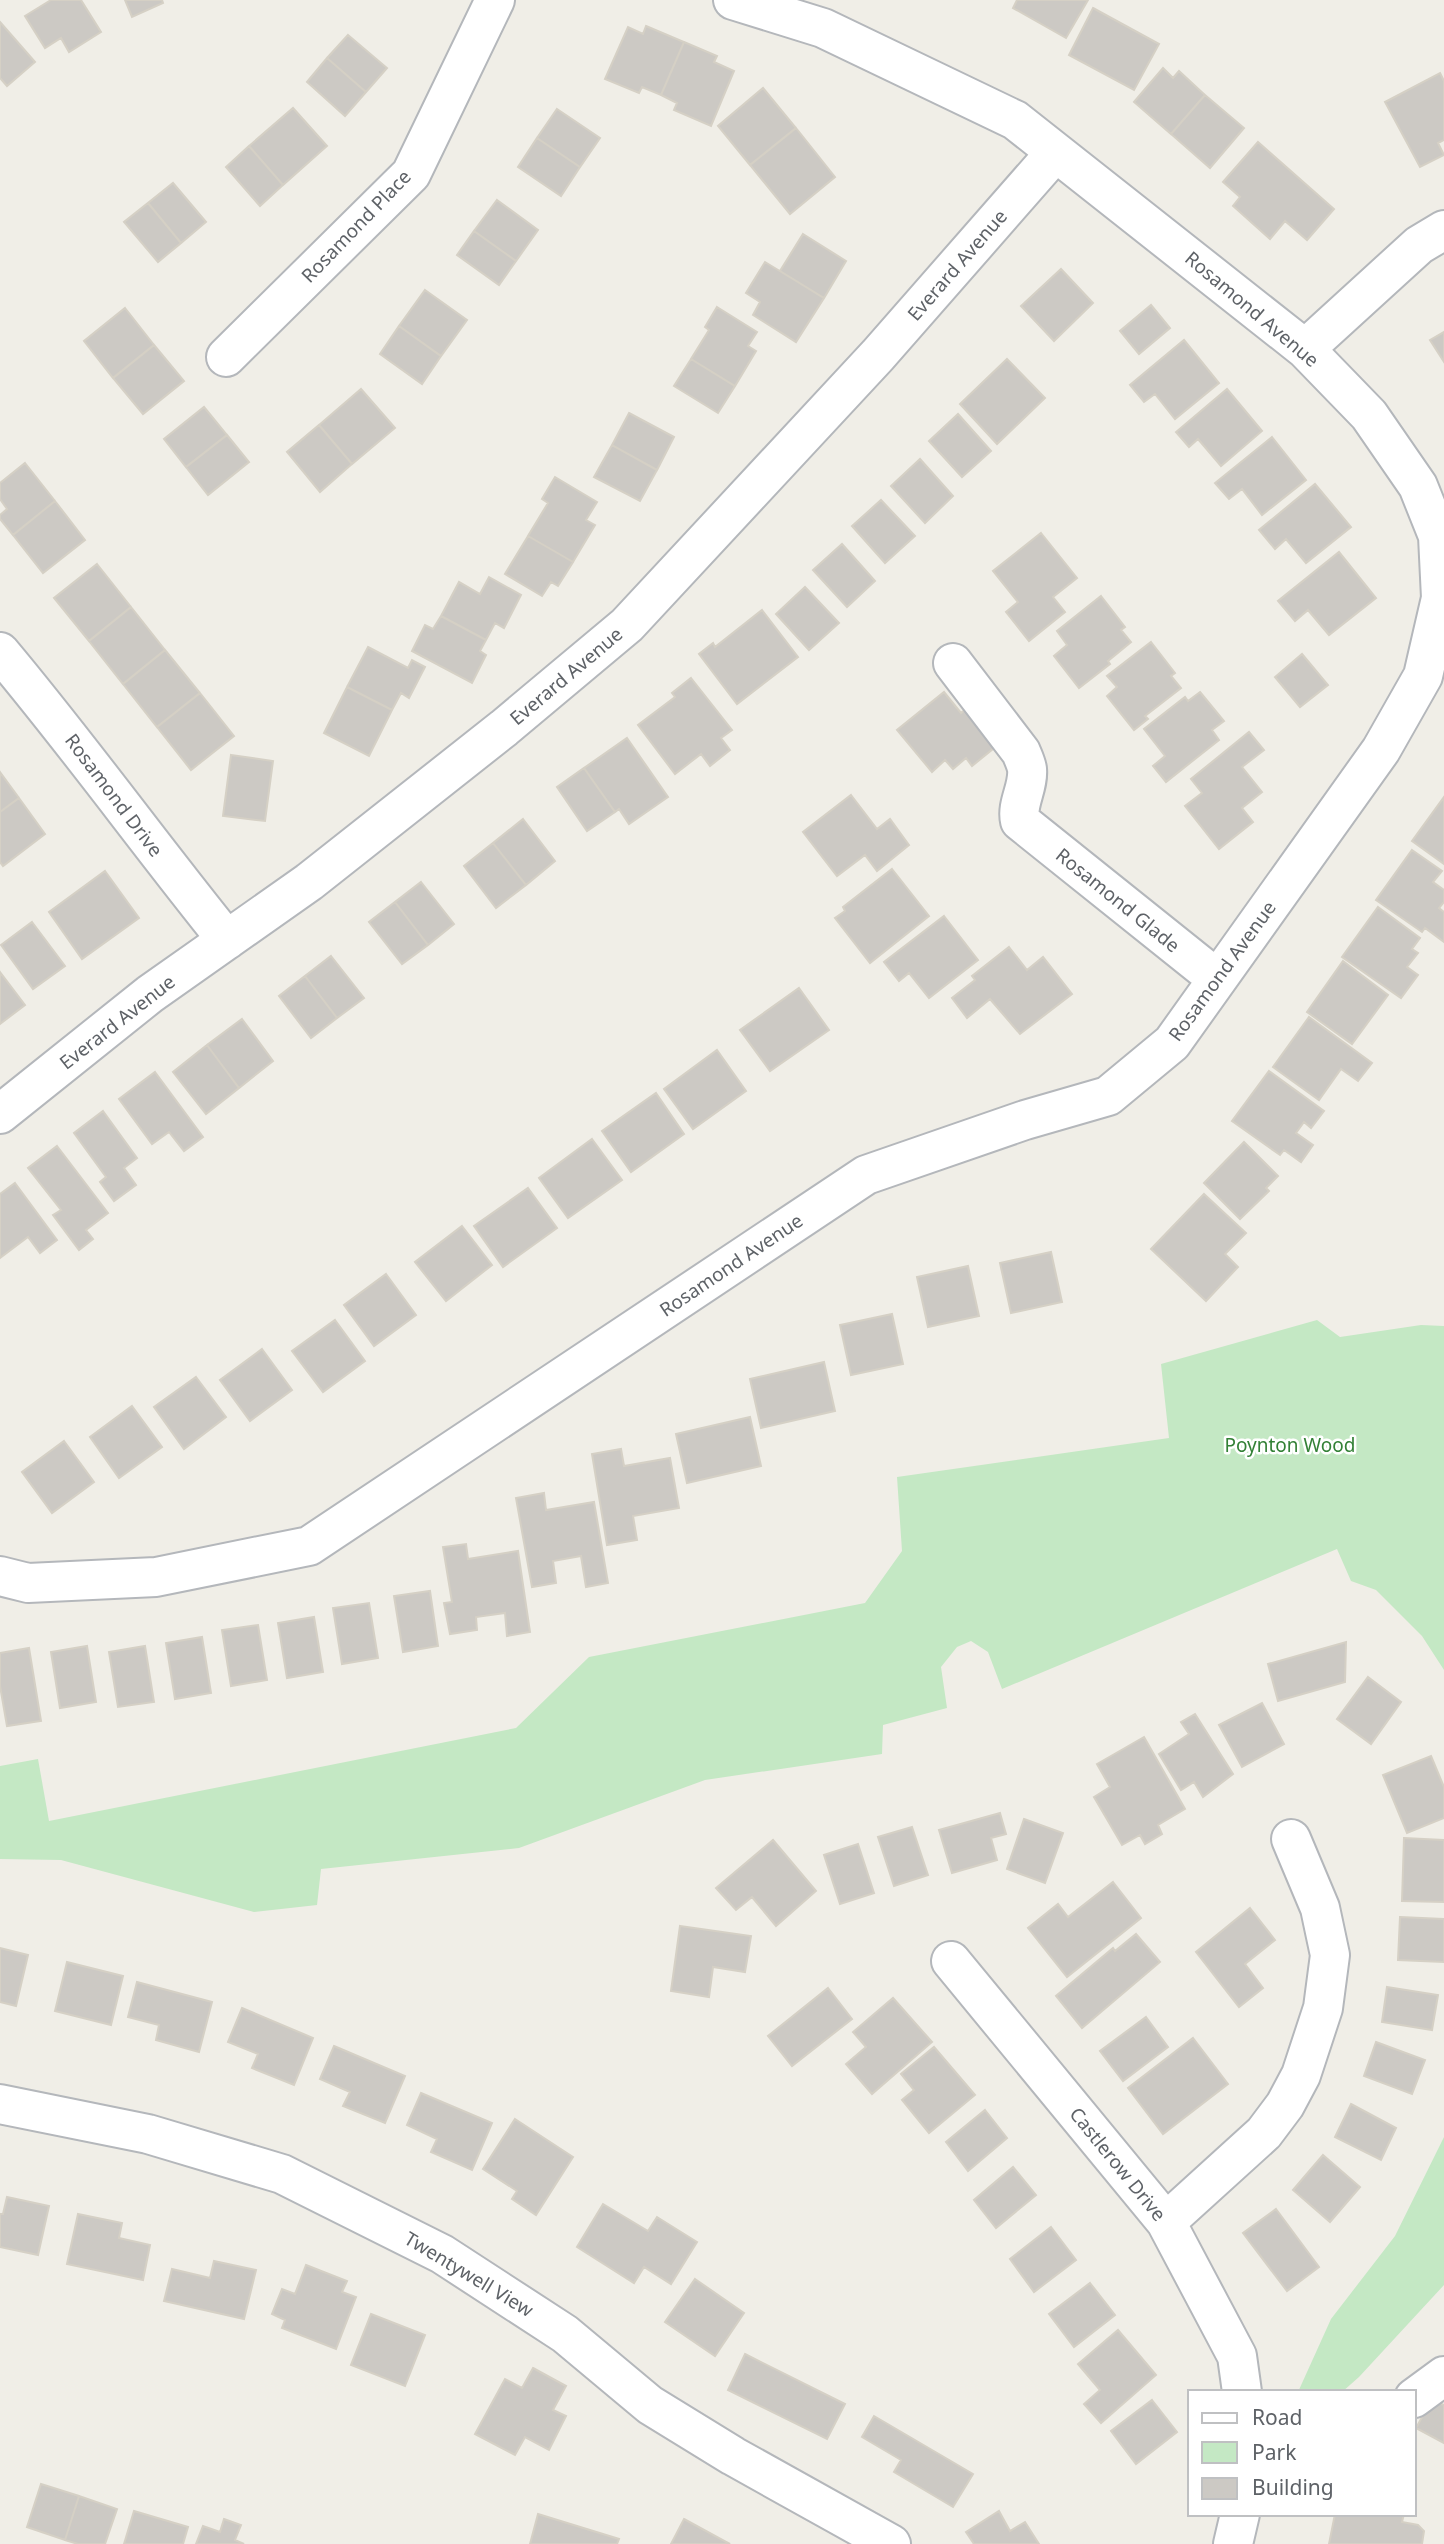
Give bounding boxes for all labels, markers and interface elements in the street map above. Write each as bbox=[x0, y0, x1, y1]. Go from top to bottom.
street label: Rosamond Place bbox=[295, 164, 417, 288]
street label: Everard Avenue bbox=[901, 204, 1013, 326]
street label: Rosamond Avenue bbox=[1180, 245, 1324, 373]
street label: Everard Avenue bbox=[504, 621, 628, 731]
street label: Rosamond Drive bbox=[59, 728, 169, 862]
street label: Rosamond Glade bbox=[1051, 842, 1185, 958]
street label: Rosamond Avenue bbox=[1162, 896, 1282, 1046]
street label: Everard Avenue bbox=[54, 969, 180, 1075]
street label: Rosamond Avenue bbox=[654, 1207, 808, 1323]
park label: Poynton Wood bbox=[1224, 1432, 1356, 1458]
street label: Castlerow Drive bbox=[1064, 2102, 1172, 2226]
street label: Twentywell View bbox=[400, 2225, 538, 2323]
legend bbox=[1188, 2390, 1416, 2516]
text: Road bbox=[1252, 2403, 1302, 2431]
text: Park bbox=[1252, 2438, 1297, 2466]
text: Building bbox=[1252, 2473, 1334, 2501]

